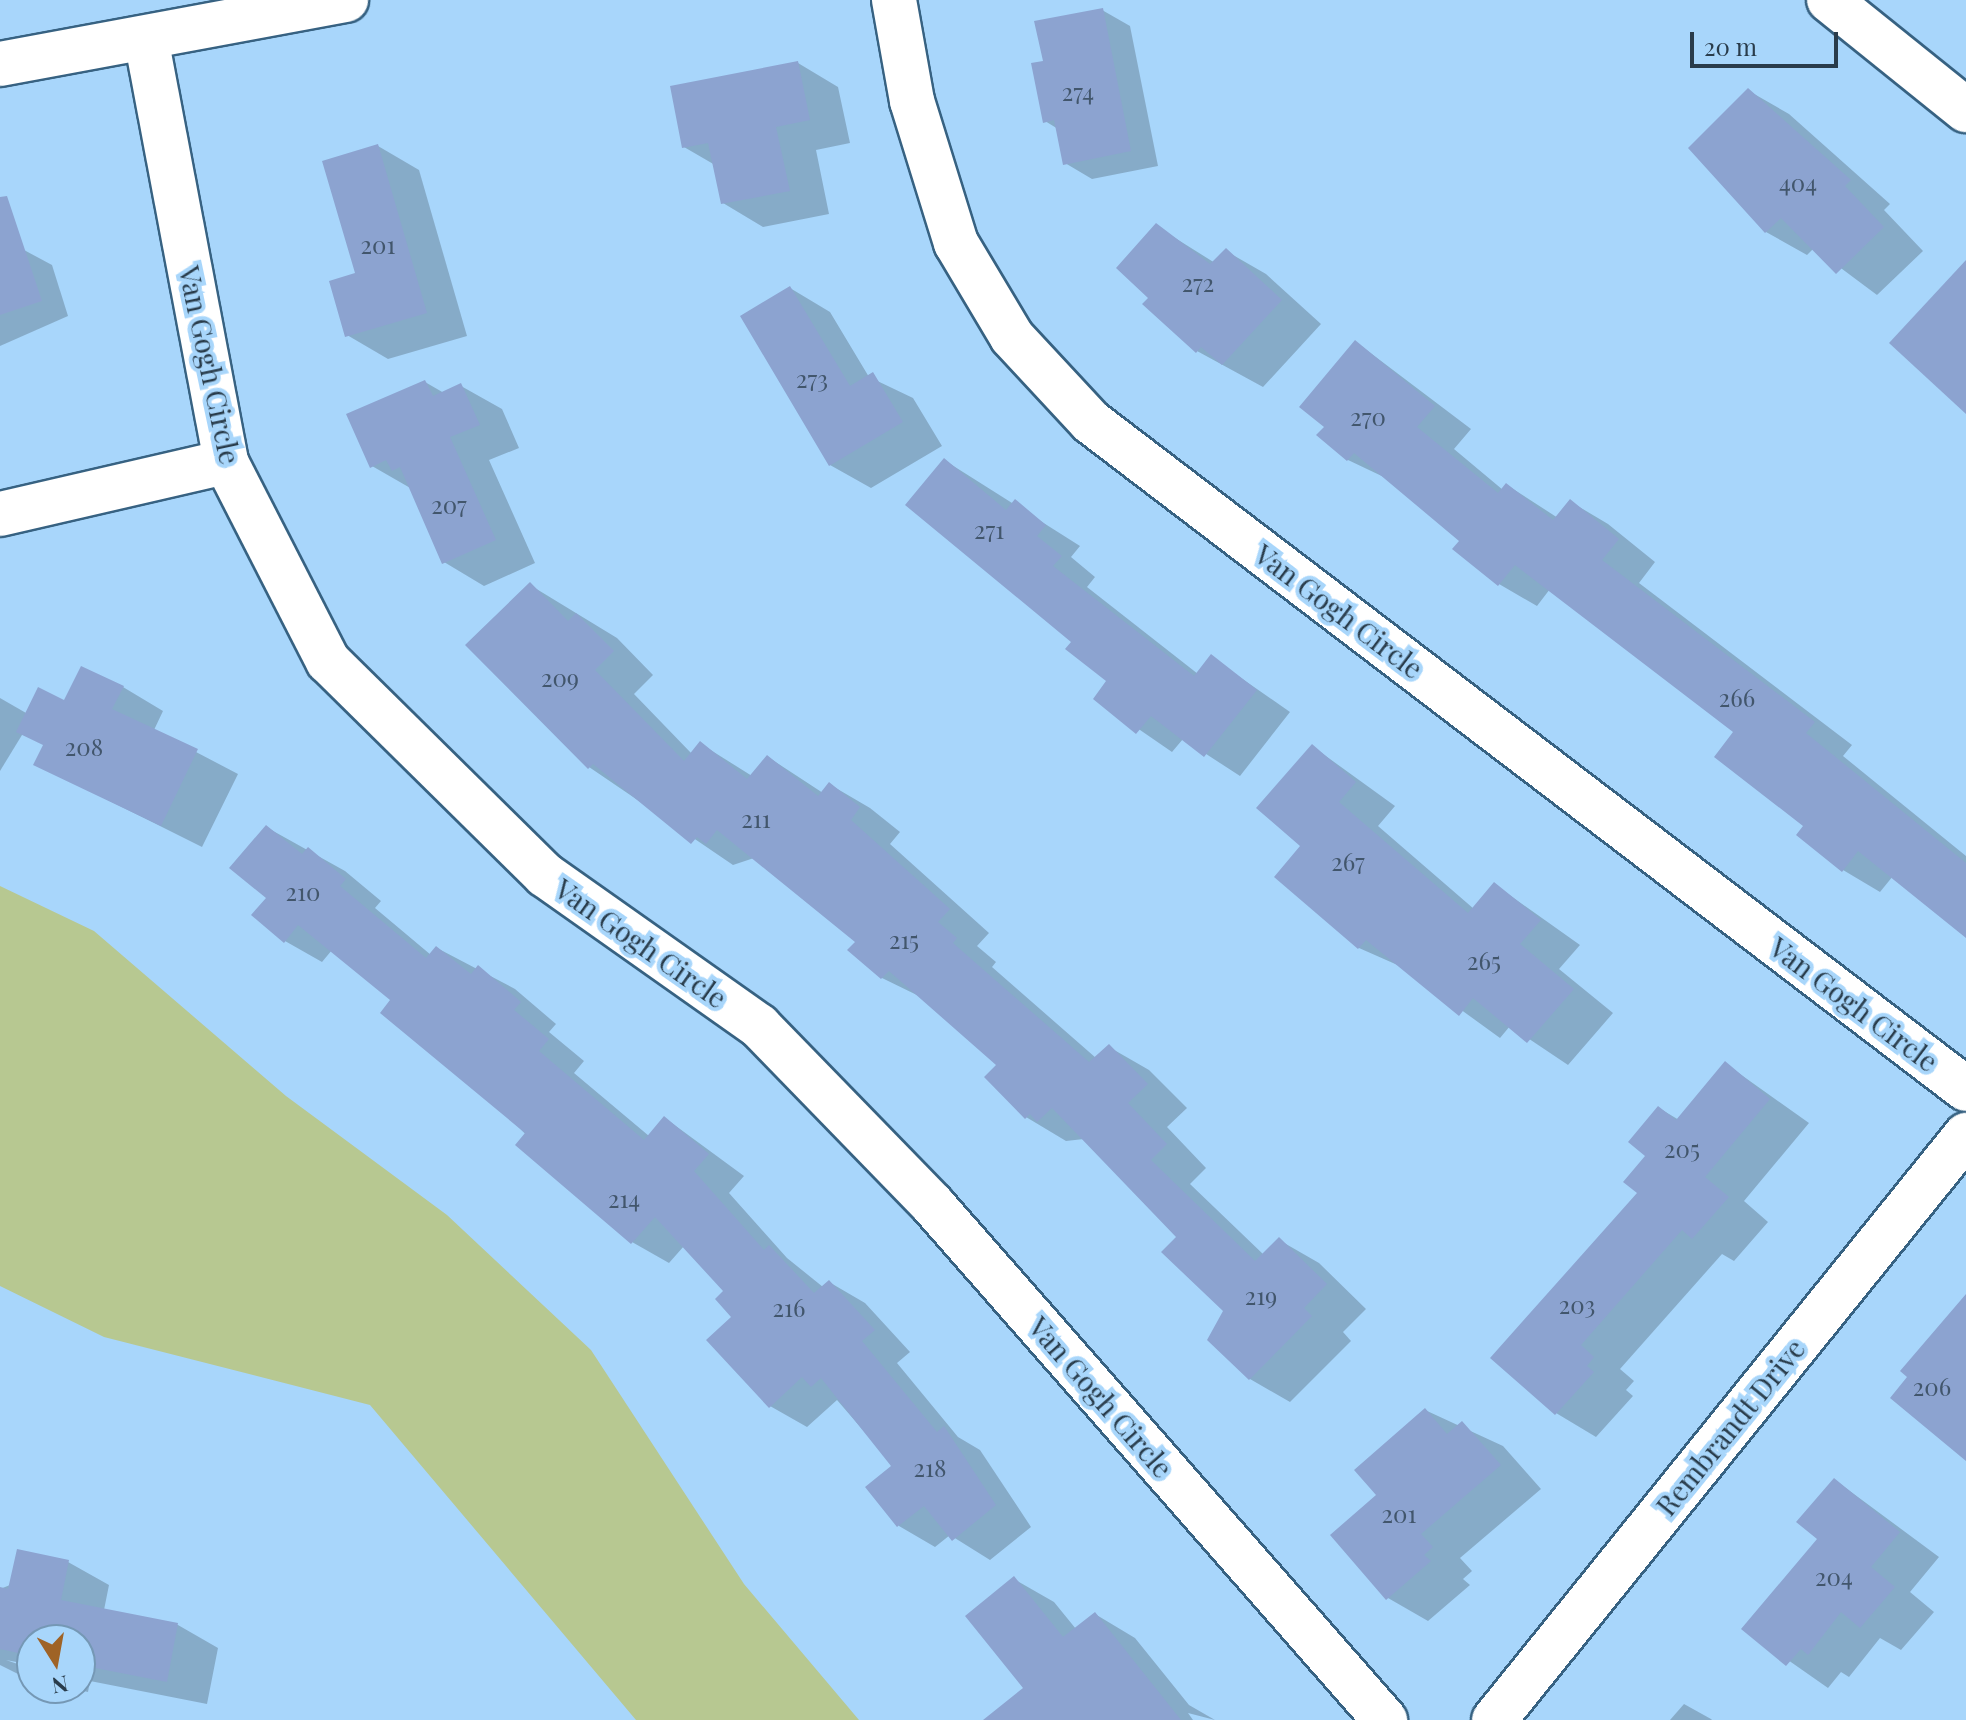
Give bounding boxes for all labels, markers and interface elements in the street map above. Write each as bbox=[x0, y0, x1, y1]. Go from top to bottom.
scale bar bbox=[1694, 16, 1842, 66]
text: 20 m bbox=[1704, 30, 1757, 62]
house number: 274 bbox=[1062, 78, 1094, 106]
house number: 404 bbox=[1779, 169, 1817, 197]
house number: 201 bbox=[361, 231, 395, 259]
street label: Van Gogh Circle bbox=[173, 263, 247, 467]
house number: 272 bbox=[1182, 269, 1214, 297]
house number: 273 bbox=[796, 365, 828, 393]
house number: 270 bbox=[1350, 403, 1386, 431]
house number: 207 bbox=[431, 491, 467, 519]
house number: 271 bbox=[974, 516, 1004, 544]
street label: Van Gogh Circle bbox=[1248, 537, 1430, 685]
house number: 209 bbox=[541, 664, 579, 692]
house number: 266 bbox=[1719, 684, 1755, 712]
house number: 208 bbox=[65, 733, 103, 761]
house number: 211 bbox=[741, 805, 771, 833]
house number: 267 bbox=[1331, 848, 1365, 876]
street label: Van Gogh Circle bbox=[549, 871, 733, 1015]
house number: 210 bbox=[286, 878, 320, 906]
house number: 215 bbox=[889, 926, 919, 954]
street label: Van Gogh Circle bbox=[1763, 930, 1945, 1078]
house number: 265 bbox=[1467, 947, 1501, 975]
house number: 205 bbox=[1664, 1135, 1700, 1163]
house number: 214 bbox=[608, 1185, 640, 1213]
house number: 219 bbox=[1245, 1282, 1277, 1310]
house number: 203 bbox=[1559, 1291, 1595, 1319]
house number: 216 bbox=[773, 1294, 805, 1322]
street label: Van Gogh Circle bbox=[1022, 1310, 1180, 1484]
street label: Rembrandt Drive bbox=[1648, 1332, 1812, 1522]
house number: 206 bbox=[1913, 1373, 1951, 1401]
house number: 218 bbox=[914, 1454, 946, 1482]
house number: 201 bbox=[1382, 1500, 1416, 1528]
house number: 204 bbox=[1815, 1563, 1853, 1591]
north arrow bbox=[16, 1624, 96, 1704]
text: N bbox=[50, 1669, 71, 1702]

